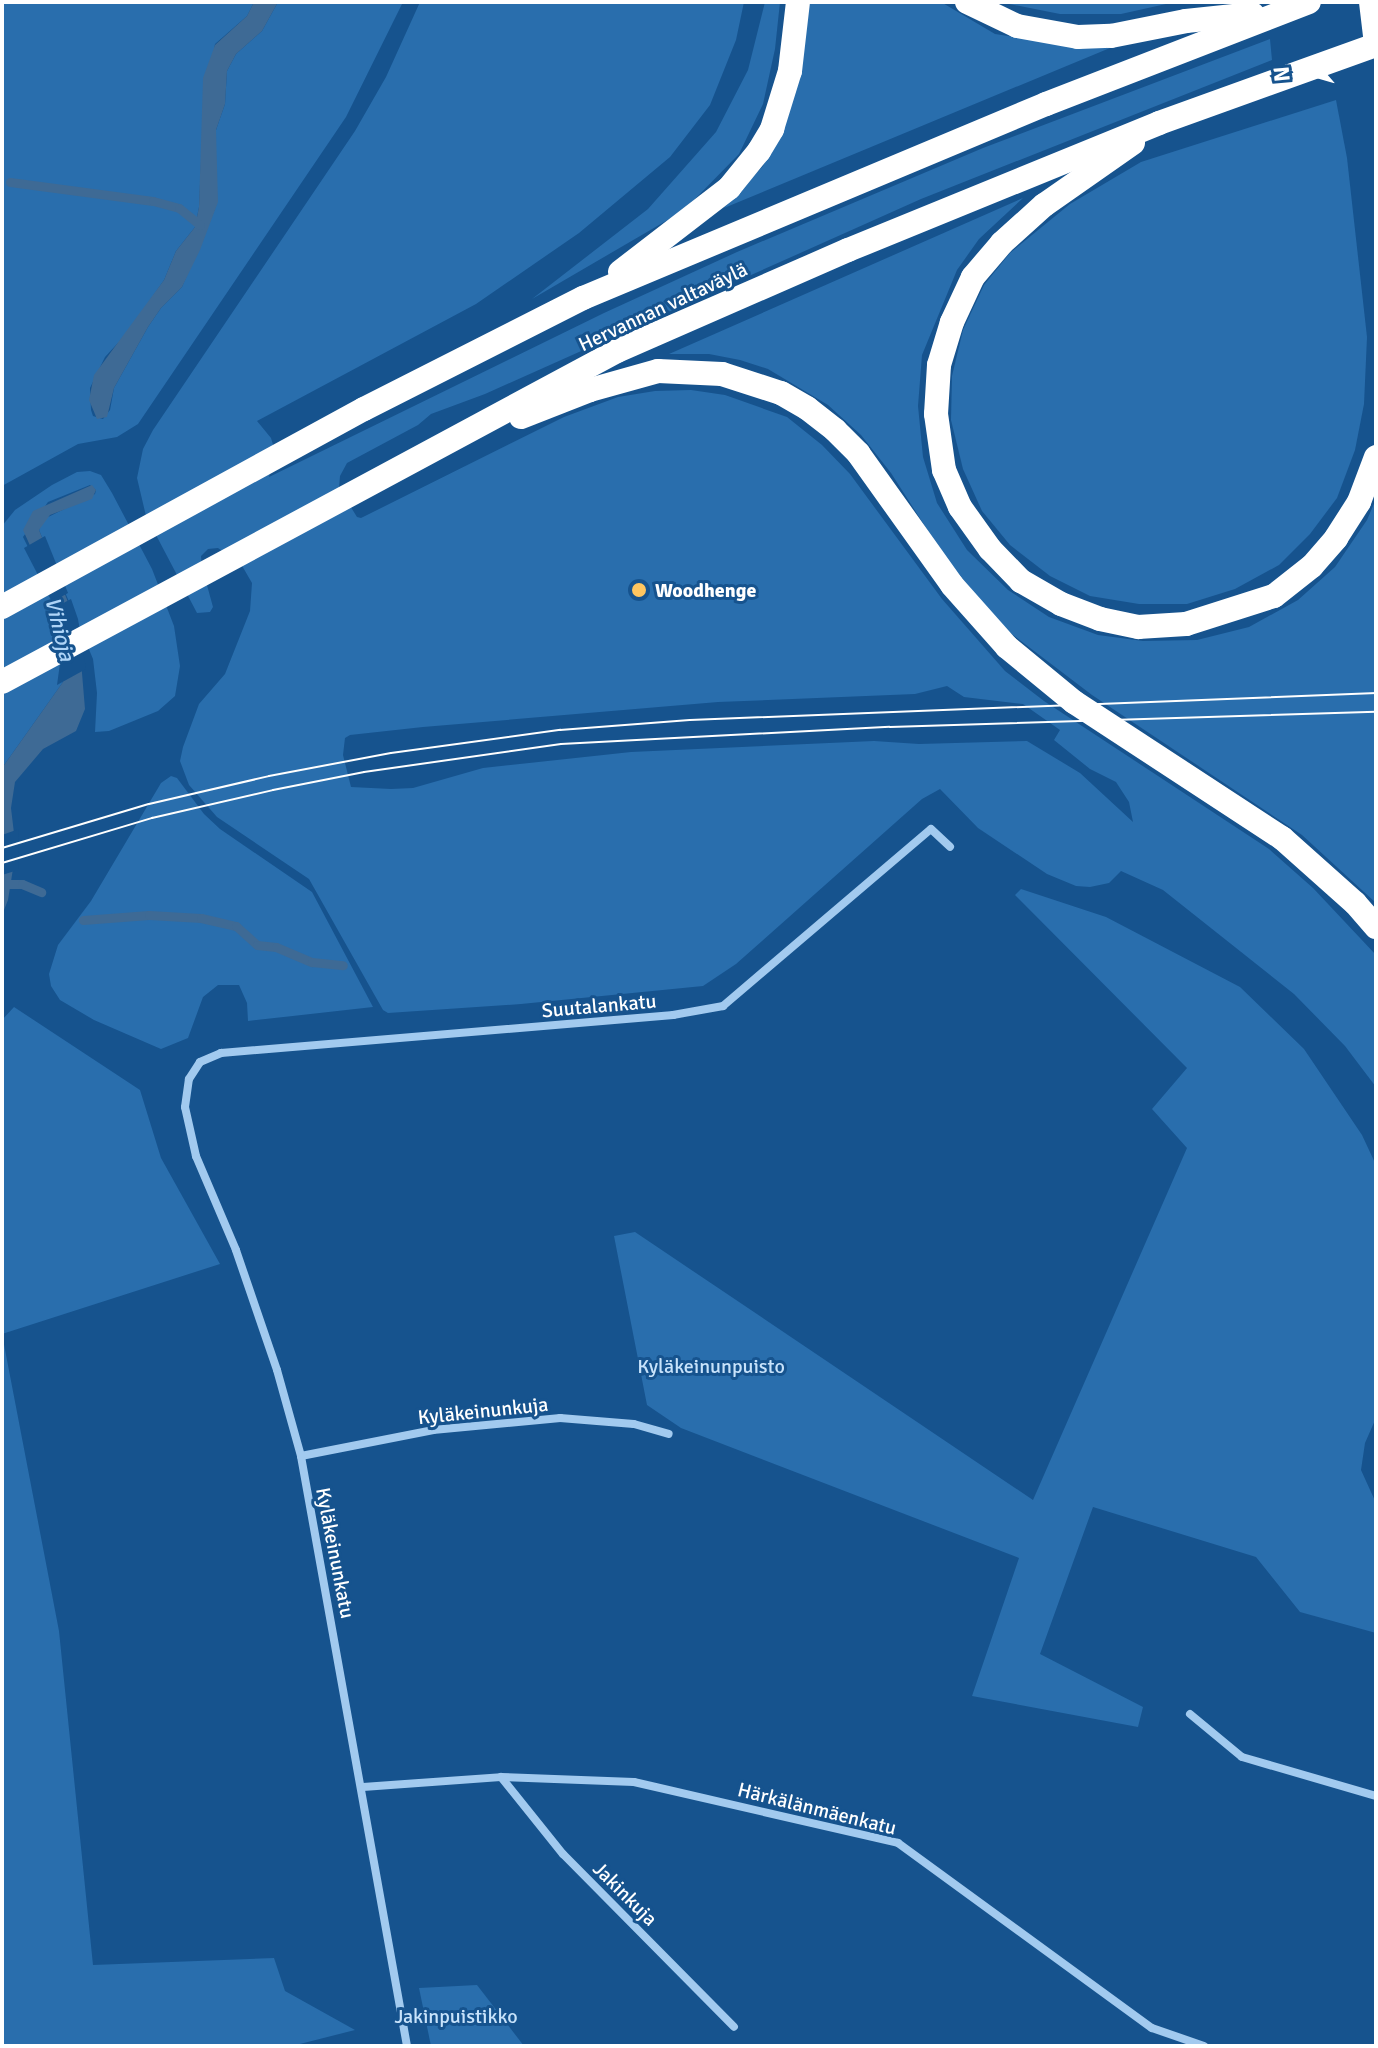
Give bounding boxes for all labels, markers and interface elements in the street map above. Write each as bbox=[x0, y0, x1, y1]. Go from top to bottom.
north arrow bbox=[1266, 32, 1346, 112]
text: N bbox=[1267, 65, 1296, 83]
street label: Hervannan valtaväylä bbox=[575, 257, 751, 357]
place label: Woodhenge bbox=[655, 578, 756, 602]
marker: Woodhenge bbox=[630, 581, 648, 599]
water label: Vihioja bbox=[39, 594, 81, 664]
street label: Suutalankatu bbox=[541, 989, 657, 1023]
park label: Kyläkeinunpuisto bbox=[637, 1354, 785, 1378]
street label: Kyläkeinunkuja bbox=[417, 1392, 549, 1430]
street label: Kyläkeinunkatu bbox=[311, 1486, 359, 1620]
street label: Härkälänmäenkatu bbox=[735, 1778, 899, 1840]
street label: Jakinkuja bbox=[588, 1857, 662, 1931]
park label: Jakinpuistikko bbox=[394, 2004, 518, 2028]

